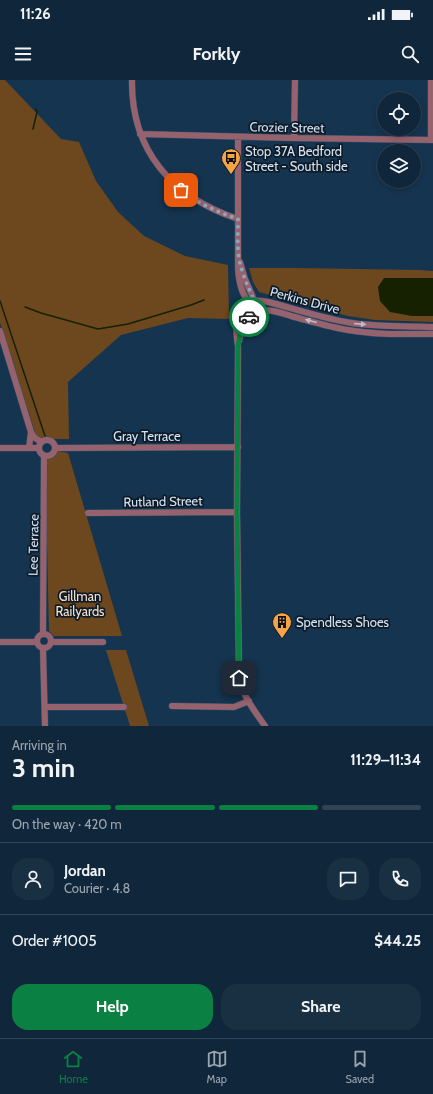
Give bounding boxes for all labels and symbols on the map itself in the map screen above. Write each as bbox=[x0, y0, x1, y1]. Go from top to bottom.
street label: Crozier Street bbox=[249, 118, 325, 136]
place label: Stop 37A Bedford Street - South side bbox=[245, 143, 348, 174]
bus stop icon: Stop 37A Bedford Street - South side bbox=[220, 147, 242, 175]
pin bbox=[164, 173, 198, 207]
street label: Perkins Drive bbox=[268, 283, 342, 317]
courier bbox=[229, 297, 269, 337]
one-way arrow bbox=[305, 318, 317, 324]
one-way arrow bbox=[354, 321, 366, 328]
street label: Gray Terrace bbox=[113, 428, 181, 444]
street label: Rutland Street bbox=[123, 492, 203, 510]
street label: Lee Terrace bbox=[24, 514, 42, 576]
park label: Gillman Railyards bbox=[55, 588, 105, 619]
building icon: Spendless Shoes bbox=[271, 611, 293, 639]
place label: Spendless Shoes bbox=[296, 614, 390, 630]
pin bbox=[222, 661, 256, 695]

